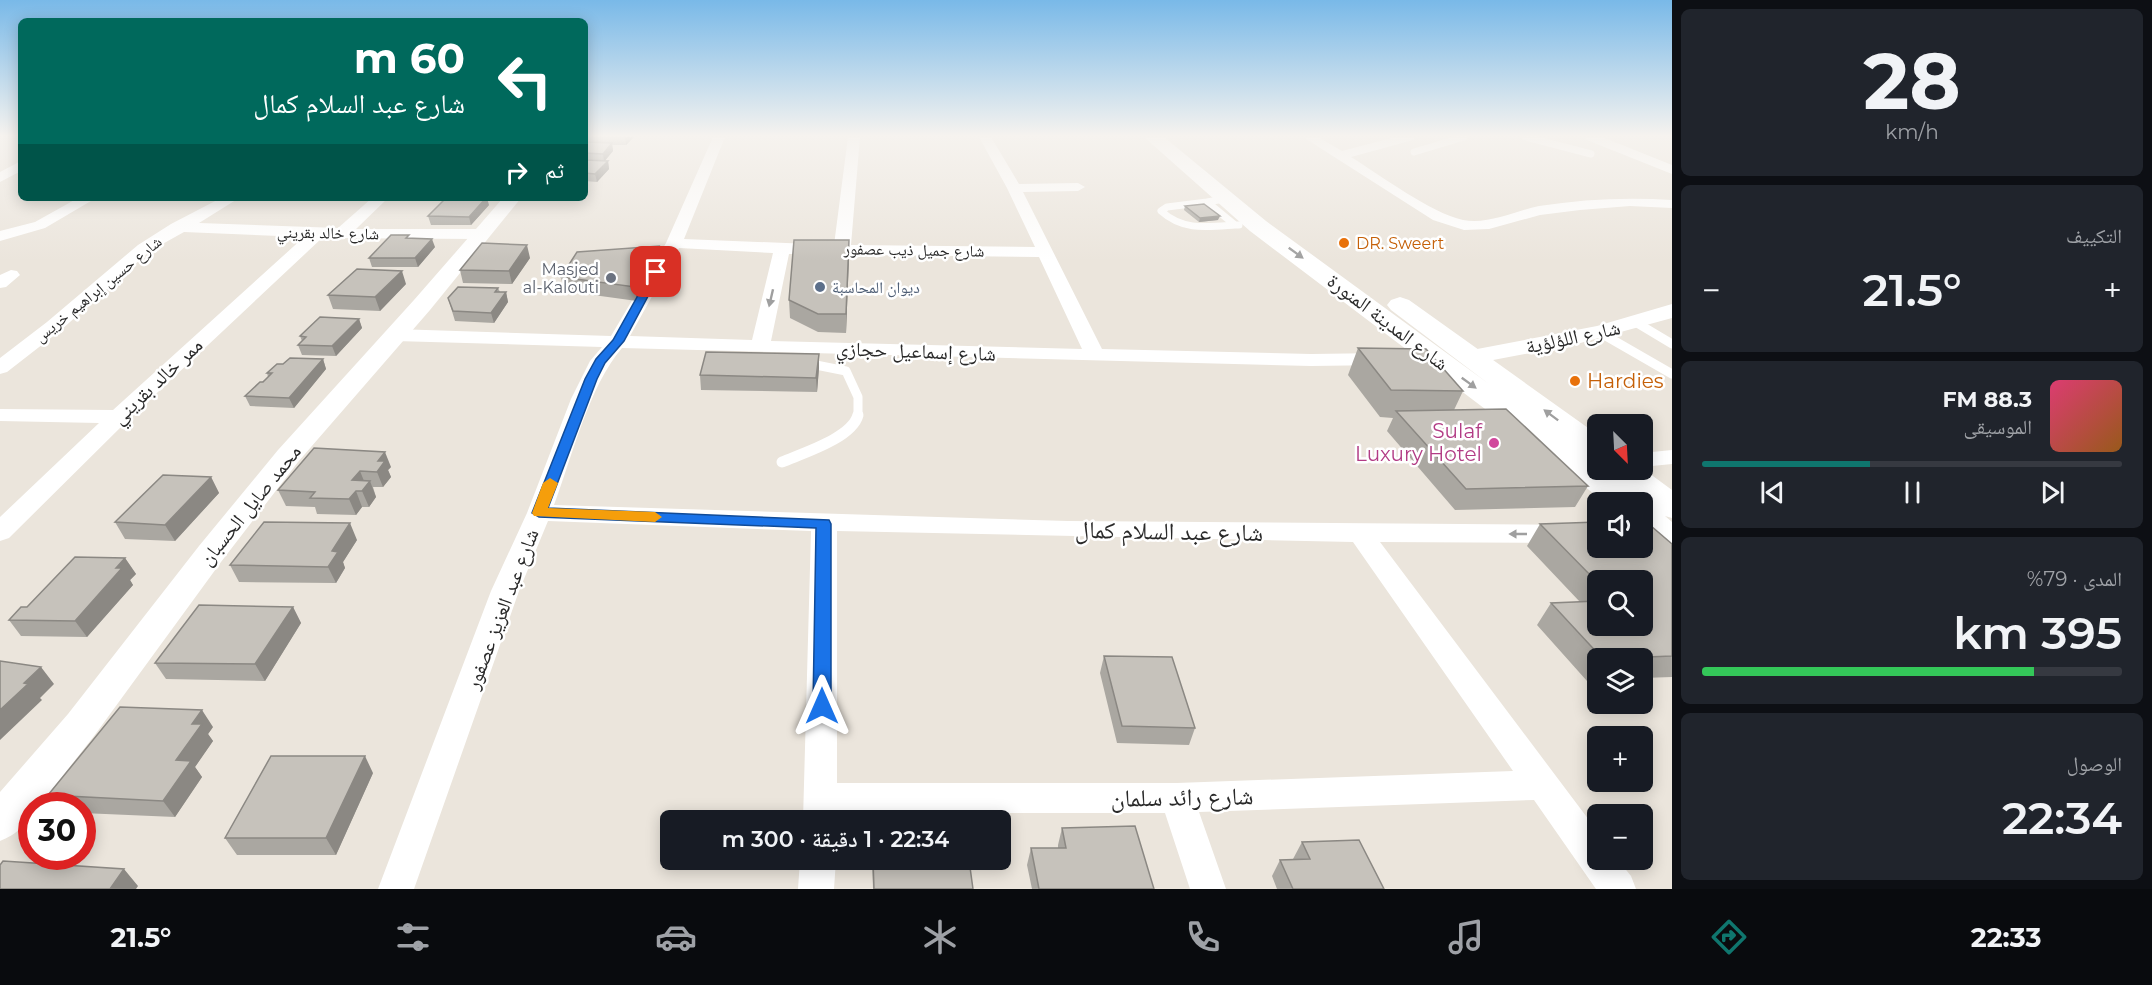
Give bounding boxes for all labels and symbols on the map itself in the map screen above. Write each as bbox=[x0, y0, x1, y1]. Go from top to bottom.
street label: شارع خالد بقريني bbox=[277, 223, 379, 246]
street label: شارع حسين إبراهيم خريس bbox=[31, 232, 166, 347]
place label: DR. Sweert bbox=[1356, 234, 1445, 253]
marker: DR. Sweert bbox=[1337, 236, 1351, 250]
street label: شارع جميل ذيب عصفور bbox=[843, 239, 984, 262]
pin bbox=[630, 246, 681, 297]
one-way arrow bbox=[1288, 247, 1304, 259]
place label: Masjed al-Kalouti bbox=[523, 260, 599, 297]
street label: شارع المدينة المنورة bbox=[1322, 269, 1453, 376]
marker: Masjed al-Kalouti bbox=[604, 271, 618, 285]
place label: ديوان المحاسبة bbox=[832, 278, 920, 298]
marker: ديوان المحاسبة bbox=[813, 280, 827, 294]
one-way arrow bbox=[766, 288, 776, 307]
street label: شارع اللؤلؤية bbox=[1524, 315, 1623, 360]
street label: ممر خالد بقريني bbox=[107, 333, 210, 432]
street label: شارع إسماعيل حجازي bbox=[835, 336, 996, 370]
place label: Hardies bbox=[1587, 369, 1664, 393]
marker: Hardies bbox=[1568, 374, 1582, 388]
one-way arrow bbox=[1461, 377, 1477, 389]
one-way arrow bbox=[1543, 409, 1559, 421]
north arrow bbox=[1587, 414, 1653, 480]
place label: Sulaf Luxury Hotel bbox=[1355, 419, 1483, 466]
marker: Sulaf Luxury Hotel bbox=[1487, 436, 1501, 450]
street label: محمد صايل الحسبان bbox=[194, 440, 306, 570]
street label: شارع عبد السلام كمال bbox=[1075, 515, 1263, 549]
street label: شارع عبد العزيز عصفور bbox=[460, 525, 545, 694]
one-way arrow bbox=[1509, 529, 1528, 539]
position arrow bbox=[790, 674, 854, 738]
street label: شارع رائد سلمان bbox=[1110, 781, 1254, 814]
speed limit sign: 30 bbox=[18, 792, 96, 870]

